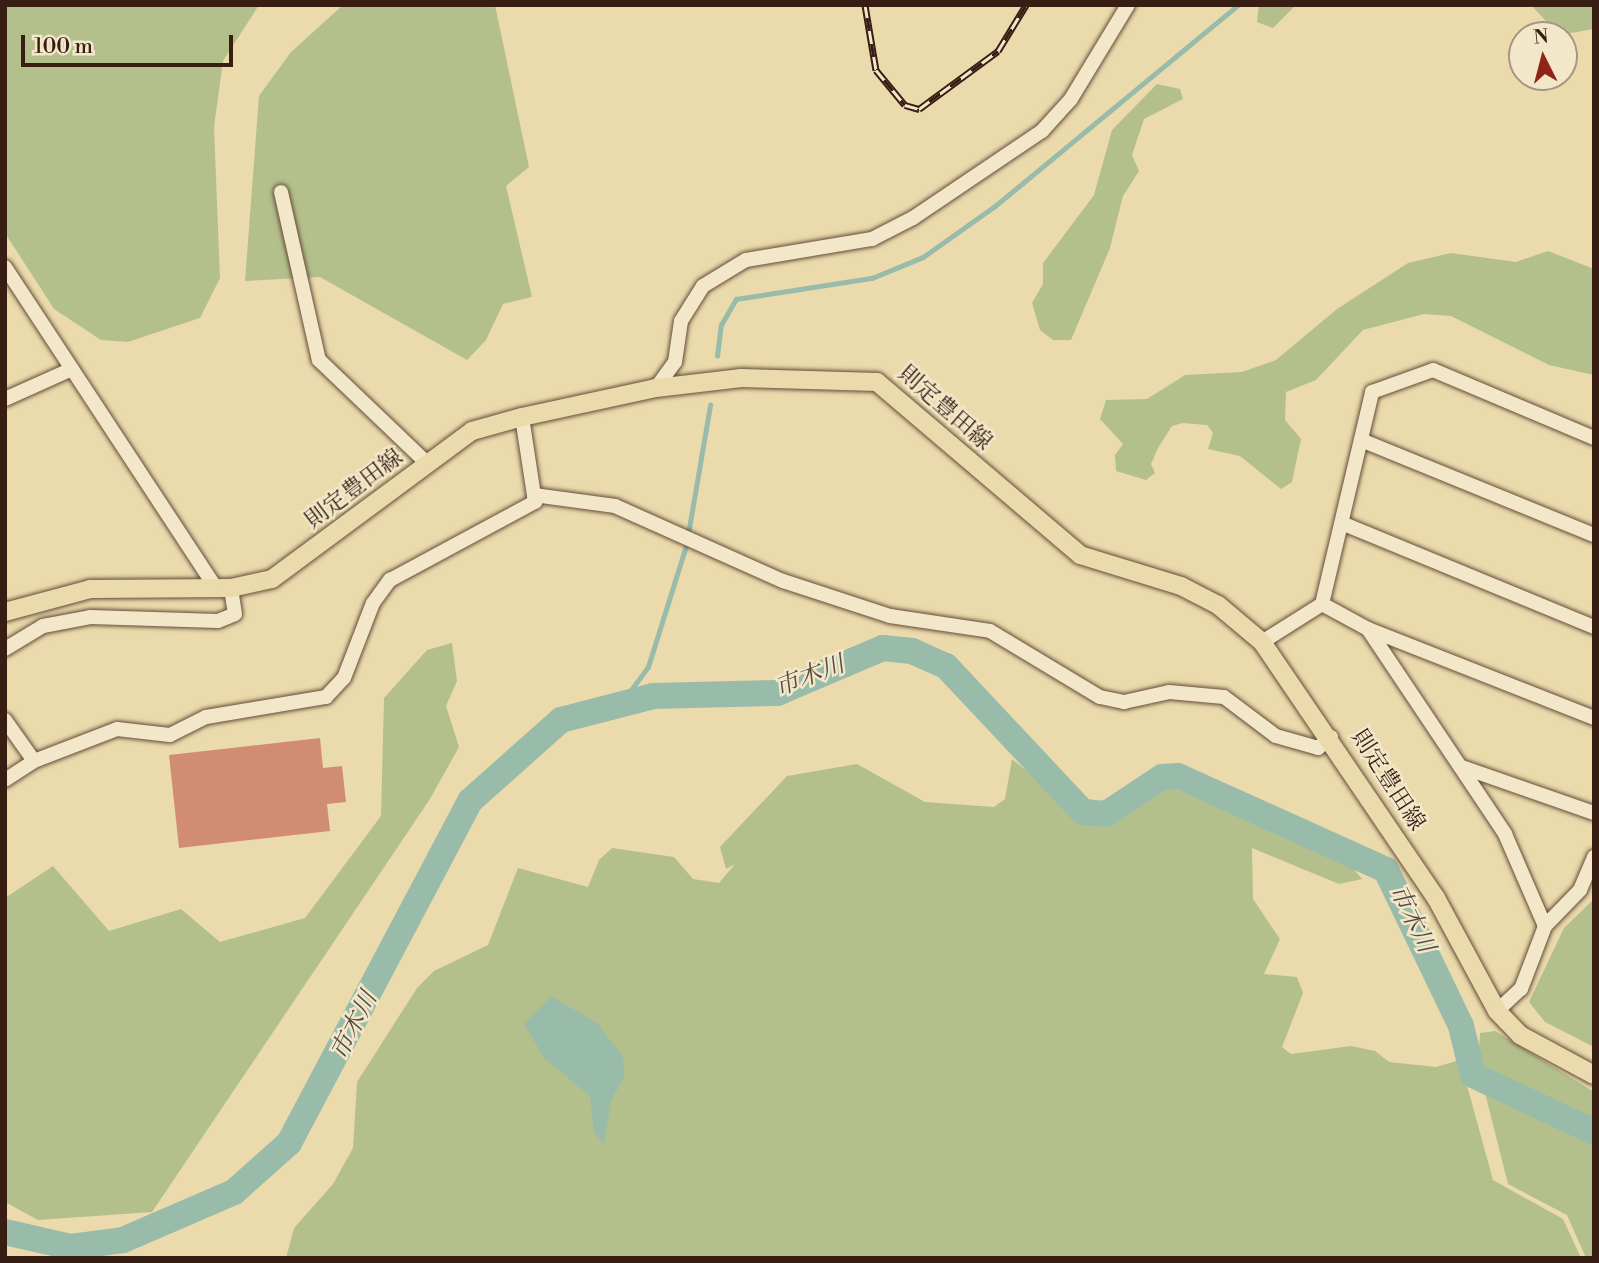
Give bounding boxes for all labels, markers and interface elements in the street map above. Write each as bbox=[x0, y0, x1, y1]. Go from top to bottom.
scale bar bbox=[24, 21, 236, 65]
north arrow bbox=[1508, 21, 1578, 91]
text: N bbox=[1532, 24, 1550, 50]
text: 100 m bbox=[34, 34, 93, 60]
street label: 則定豊田線 bbox=[893, 360, 997, 456]
street label: 則定豊田線 bbox=[300, 443, 408, 535]
water label: 市木川 bbox=[771, 651, 849, 703]
street label: 則定豊田線 bbox=[1345, 724, 1431, 836]
water label: 市木川 bbox=[1382, 880, 1440, 958]
water label: 市木川 bbox=[326, 987, 384, 1065]

